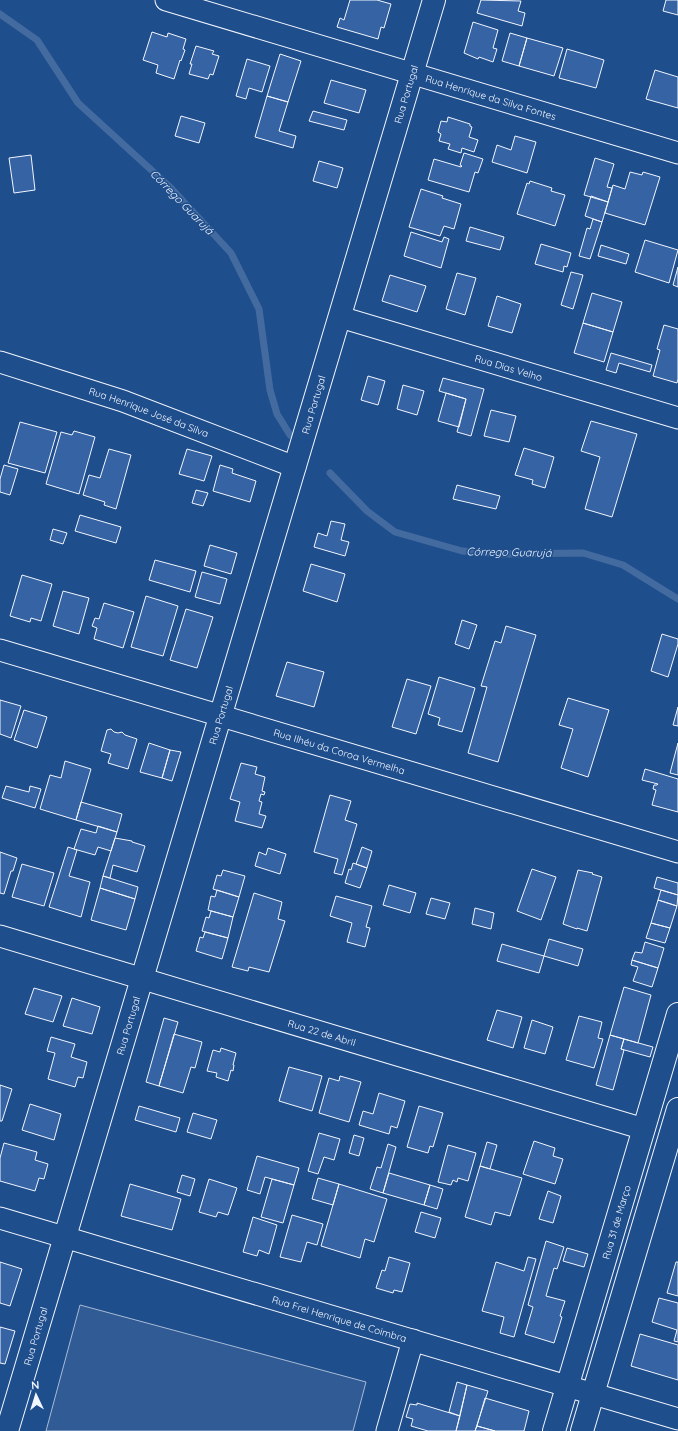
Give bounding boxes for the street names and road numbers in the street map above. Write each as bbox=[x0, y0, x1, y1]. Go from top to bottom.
street label: Rua Portugal bbox=[391, 63, 421, 125]
street label: Rua Henrique da Silva Fontes bbox=[424, 71, 558, 123]
street label: Rua Dias Velho bbox=[473, 351, 544, 384]
street label: Rua Portugal bbox=[298, 374, 328, 436]
street label: Rua Henrique José da Silva bbox=[87, 384, 211, 440]
street label: Rua Portugal bbox=[206, 684, 235, 746]
street label: Rua Ilhéu da Coroa Vermelha bbox=[272, 725, 406, 777]
street label: Rua Portugal bbox=[113, 995, 143, 1056]
street label: Rua 22 de Abril bbox=[286, 1016, 357, 1049]
street label: Rua 31 de Março bbox=[599, 1183, 633, 1261]
street label: Rua Frei Henrique de Coimbra bbox=[271, 1293, 408, 1345]
street label: Rua Portugal bbox=[20, 1305, 50, 1367]

